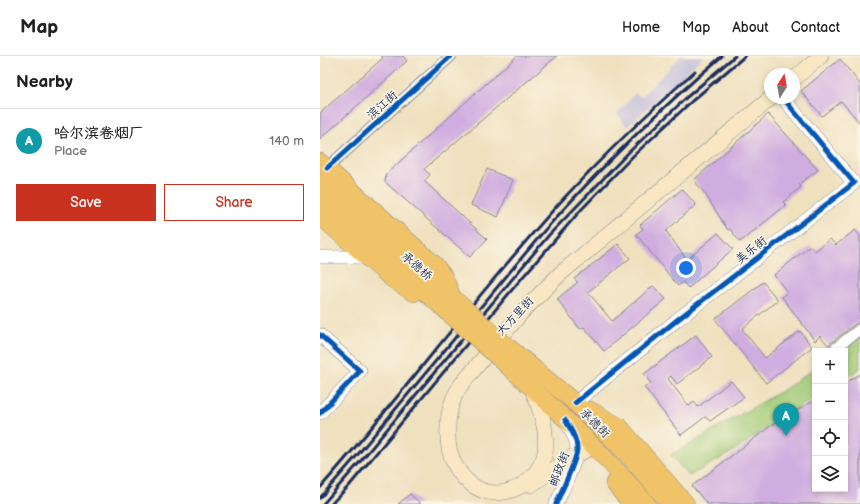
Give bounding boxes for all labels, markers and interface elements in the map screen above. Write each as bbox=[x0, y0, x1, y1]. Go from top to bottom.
text: Map bbox=[20, 16, 58, 39]
text: Home bbox=[622, 19, 660, 36]
text: Map bbox=[682, 19, 710, 36]
text: About bbox=[732, 19, 769, 36]
text: Contact bbox=[791, 19, 840, 36]
north arrow bbox=[764, 68, 800, 104]
text: Nearby bbox=[16, 72, 73, 92]
street label: 滨江街 bbox=[364, 88, 401, 123]
text: 哈尔滨卷烟厂 bbox=[54, 124, 144, 143]
text: A bbox=[25, 133, 33, 149]
text: 140 m bbox=[269, 133, 304, 149]
text: Place bbox=[54, 143, 87, 159]
button: Save bbox=[16, 184, 156, 221]
button: Share bbox=[164, 184, 304, 221]
street label: 美乐街 bbox=[733, 233, 770, 267]
street label: 承德桥 bbox=[398, 249, 436, 284]
your location bbox=[676, 258, 696, 278]
street label: 大方里街 bbox=[494, 294, 537, 339]
map controls bbox=[812, 348, 848, 492]
button: + bbox=[812, 348, 848, 384]
button: − bbox=[812, 384, 848, 420]
pin: A bbox=[773, 403, 799, 436]
street label: 承德街 bbox=[576, 405, 613, 441]
button: locate bbox=[812, 420, 848, 456]
street label: 邮政街 bbox=[546, 450, 573, 489]
button: layers bbox=[812, 456, 848, 492]

